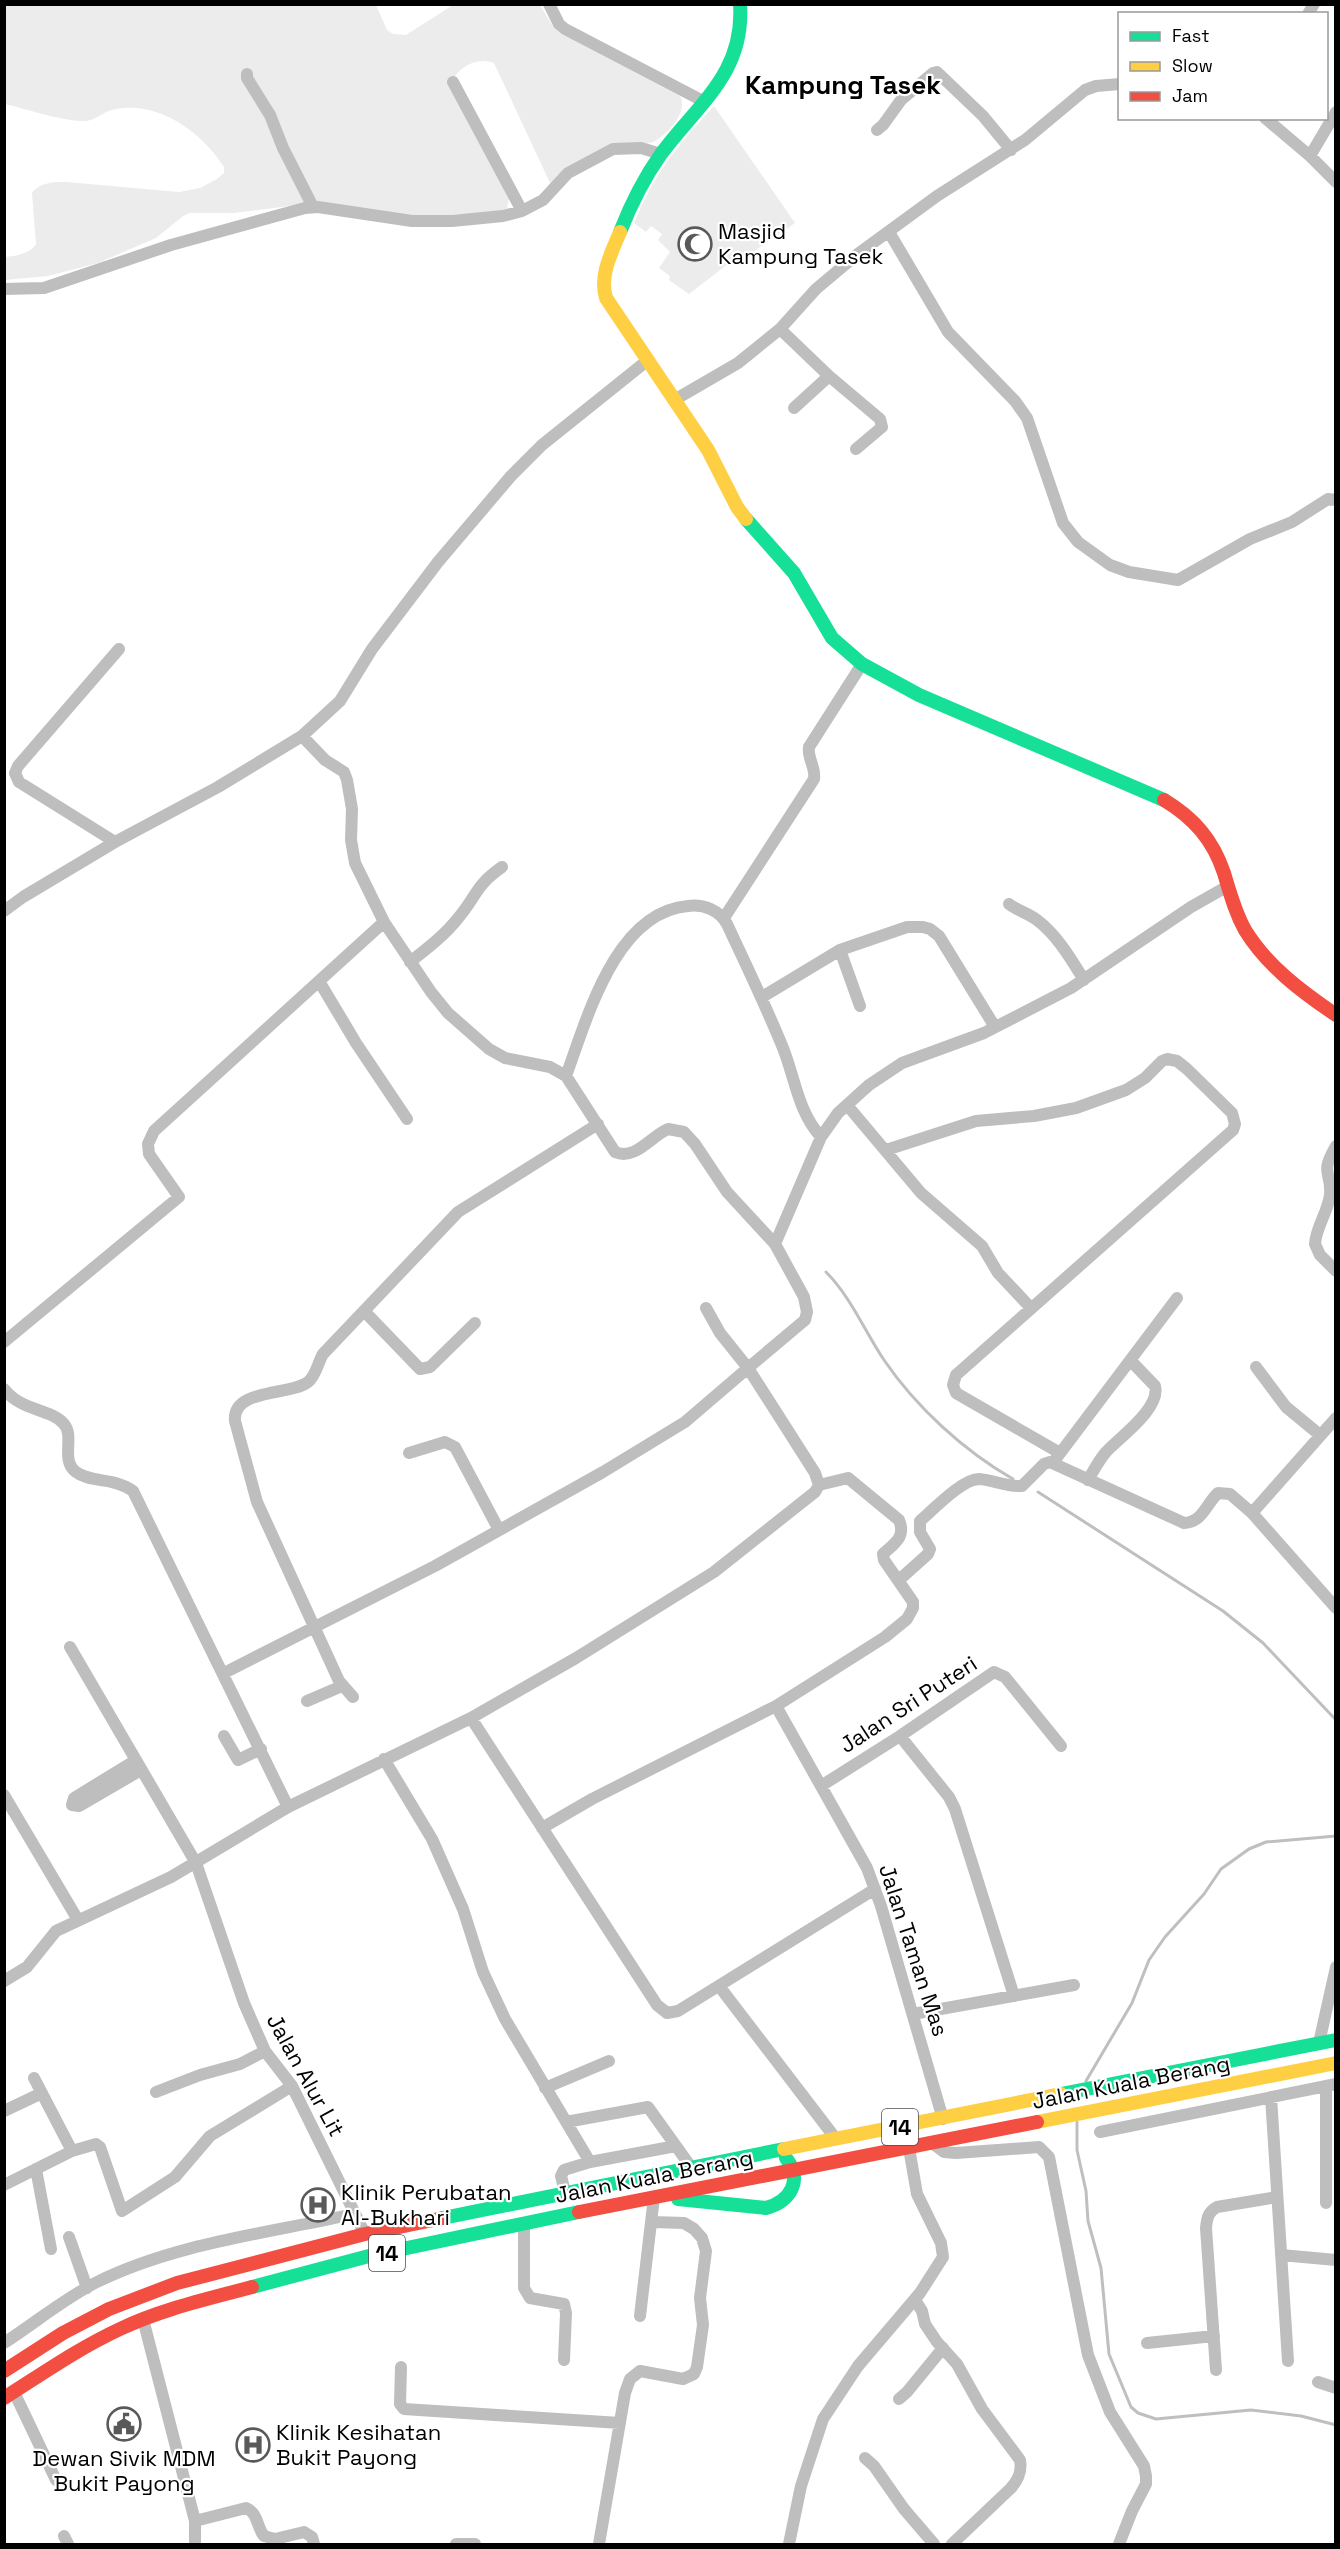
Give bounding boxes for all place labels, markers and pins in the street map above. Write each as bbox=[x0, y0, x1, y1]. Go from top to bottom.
place label: Masjid Kampung Tasek bbox=[718, 217, 884, 270]
mosque icon: Masjid Kampung Tasek bbox=[677, 226, 713, 262]
place label: Klinik Perubatan Al-Bukhari bbox=[341, 2178, 512, 2231]
hospital icon: Klinik Perubatan Al-Bukhari bbox=[300, 2187, 336, 2223]
public building icon: Dewan Sivik MDM Bukit Payong bbox=[106, 2406, 142, 2442]
place label: Klinik Kesihatan Bukit Payong bbox=[276, 2418, 441, 2471]
hospital icon: Klinik Kesihatan Bukit Payong bbox=[235, 2427, 271, 2463]
place label: Dewan Sivik MDM Bukit Payong bbox=[33, 2444, 215, 2497]

